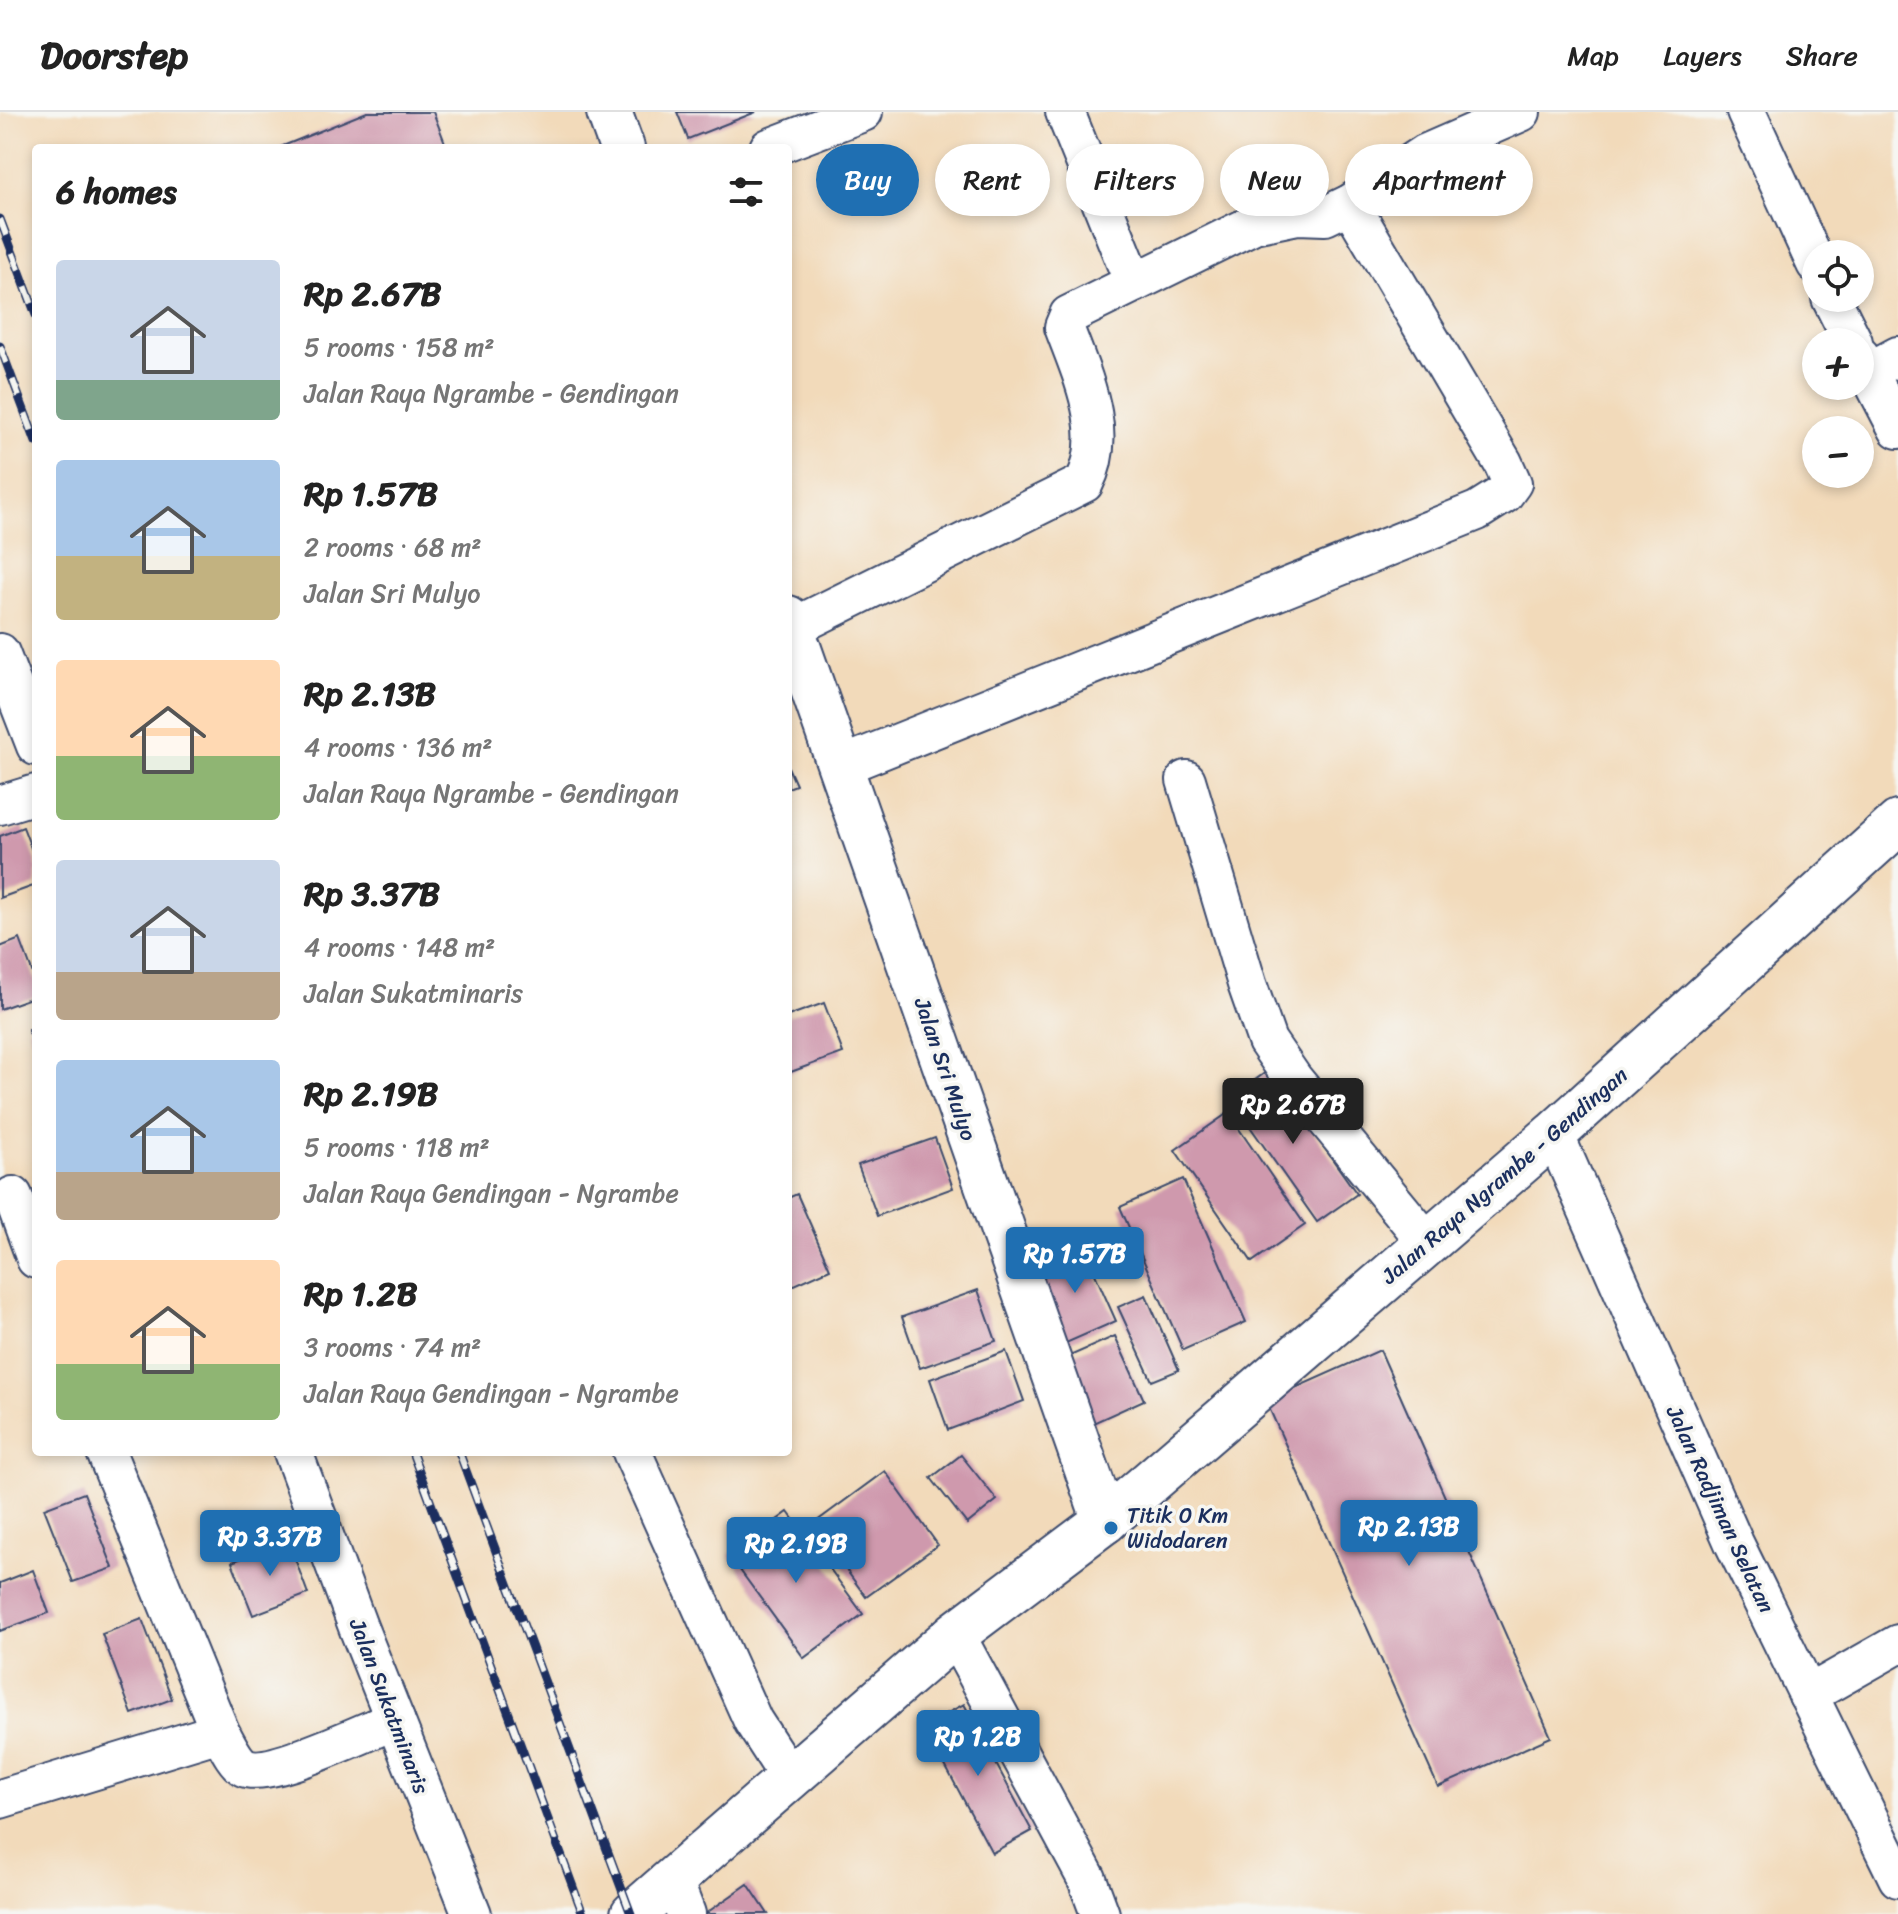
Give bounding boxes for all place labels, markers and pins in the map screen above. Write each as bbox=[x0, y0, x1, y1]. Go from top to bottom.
pin: Rp 2.67B bbox=[1210, 1078, 1376, 1146]
pin: Rp 1.57B bbox=[992, 1227, 1158, 1295]
place label: Titik 0 Km Widodaren bbox=[1127, 1496, 1228, 1560]
pin: Rp 2.13B bbox=[1326, 1500, 1492, 1568]
pin: Rp 3.37B bbox=[187, 1510, 353, 1578]
pin: Rp 2.19B bbox=[713, 1517, 879, 1585]
marker: Titik 0 Km Widodaren bbox=[1102, 1519, 1120, 1537]
pin: Rp 1.2B bbox=[904, 1710, 1052, 1778]

